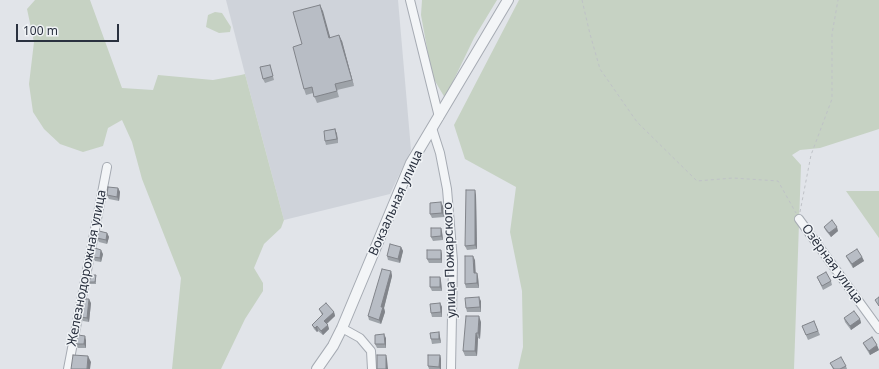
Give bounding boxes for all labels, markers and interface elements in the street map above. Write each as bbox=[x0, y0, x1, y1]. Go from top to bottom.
scale bar bbox=[18, 16, 121, 42]
text: 100 m bbox=[23, 22, 58, 39]
street label: Вокзальная улица bbox=[366, 148, 426, 258]
street label: Железнодорожная улица bbox=[64, 188, 110, 348]
street label: улица Пожарского bbox=[440, 202, 460, 318]
street label: Озёрная улица bbox=[798, 221, 866, 307]

